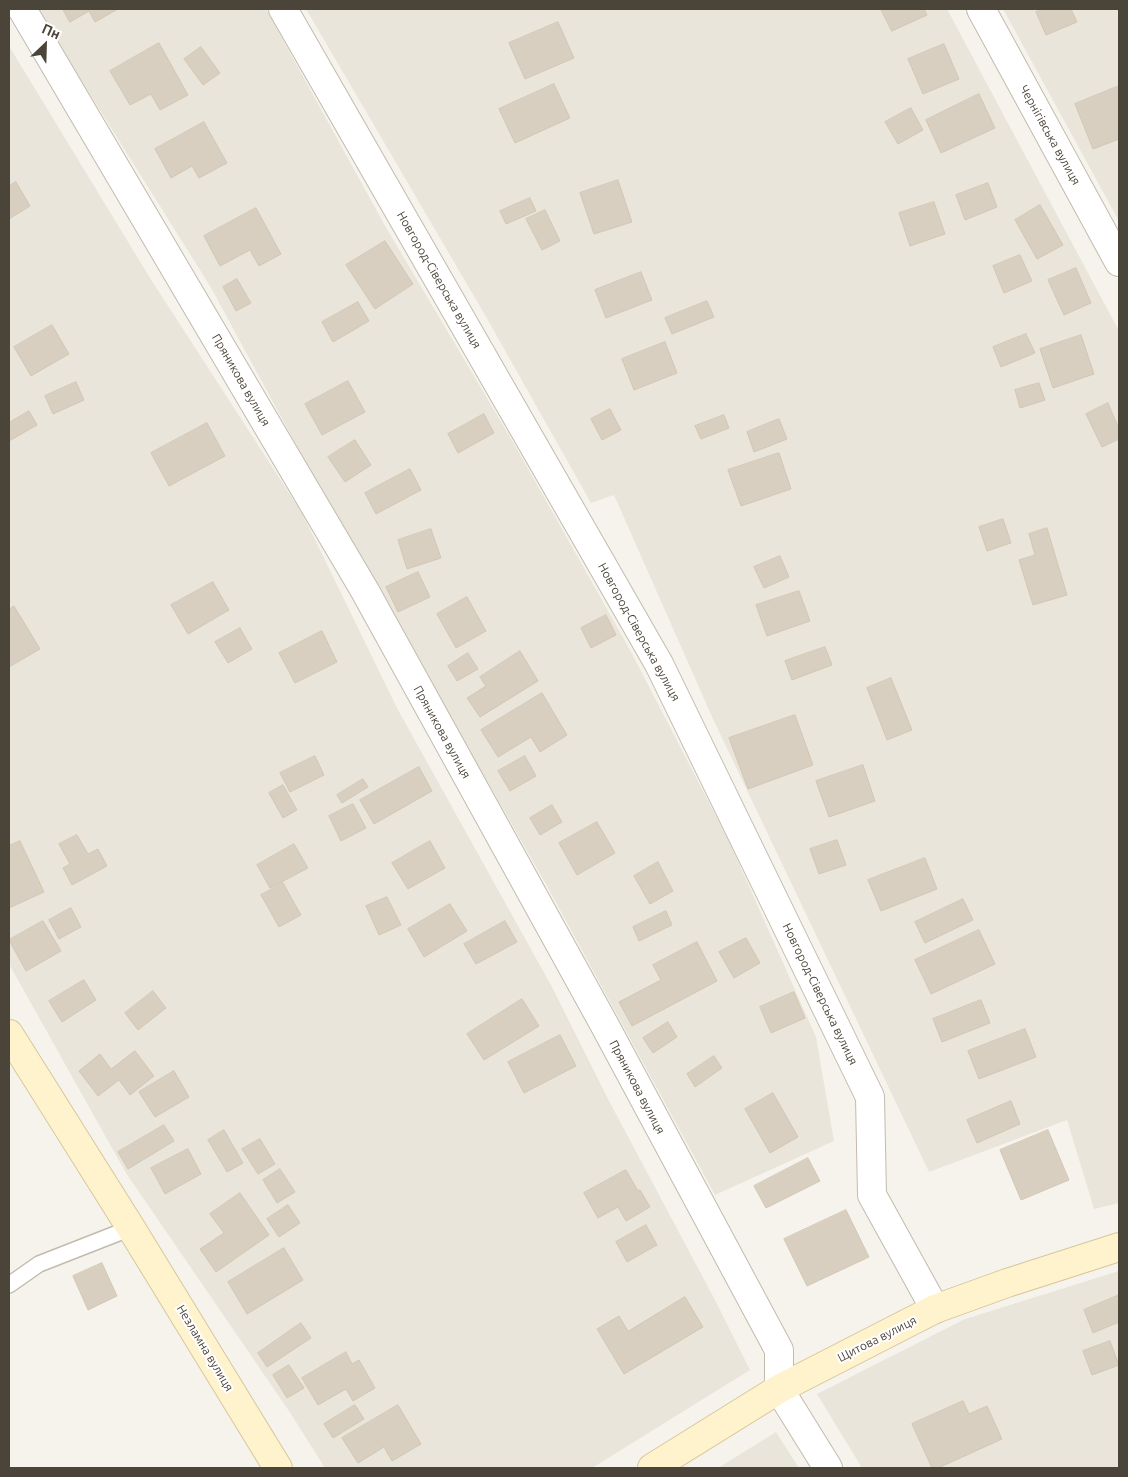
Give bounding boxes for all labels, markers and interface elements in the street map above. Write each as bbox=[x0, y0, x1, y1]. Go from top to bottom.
north arrow bbox=[20, 20, 70, 70]
text: Пн bbox=[39, 20, 63, 42]
street label: Чернігівська вулиця bbox=[1017, 83, 1083, 187]
street label: Новгород-Сіверська вулиця bbox=[394, 209, 484, 351]
street label: Пряникова вулиця bbox=[209, 331, 273, 429]
street label: Новгород-Сіверська вулиця bbox=[595, 560, 683, 704]
street label: Пряникова вулиця bbox=[410, 683, 474, 781]
street label: Новгород-Сіверська вулиця bbox=[779, 921, 861, 1067]
street label: Пряникова вулиця bbox=[606, 1038, 668, 1136]
street label: Незламна вулиця bbox=[174, 1302, 236, 1394]
street label: Щитова вулиця bbox=[835, 1313, 919, 1365]

